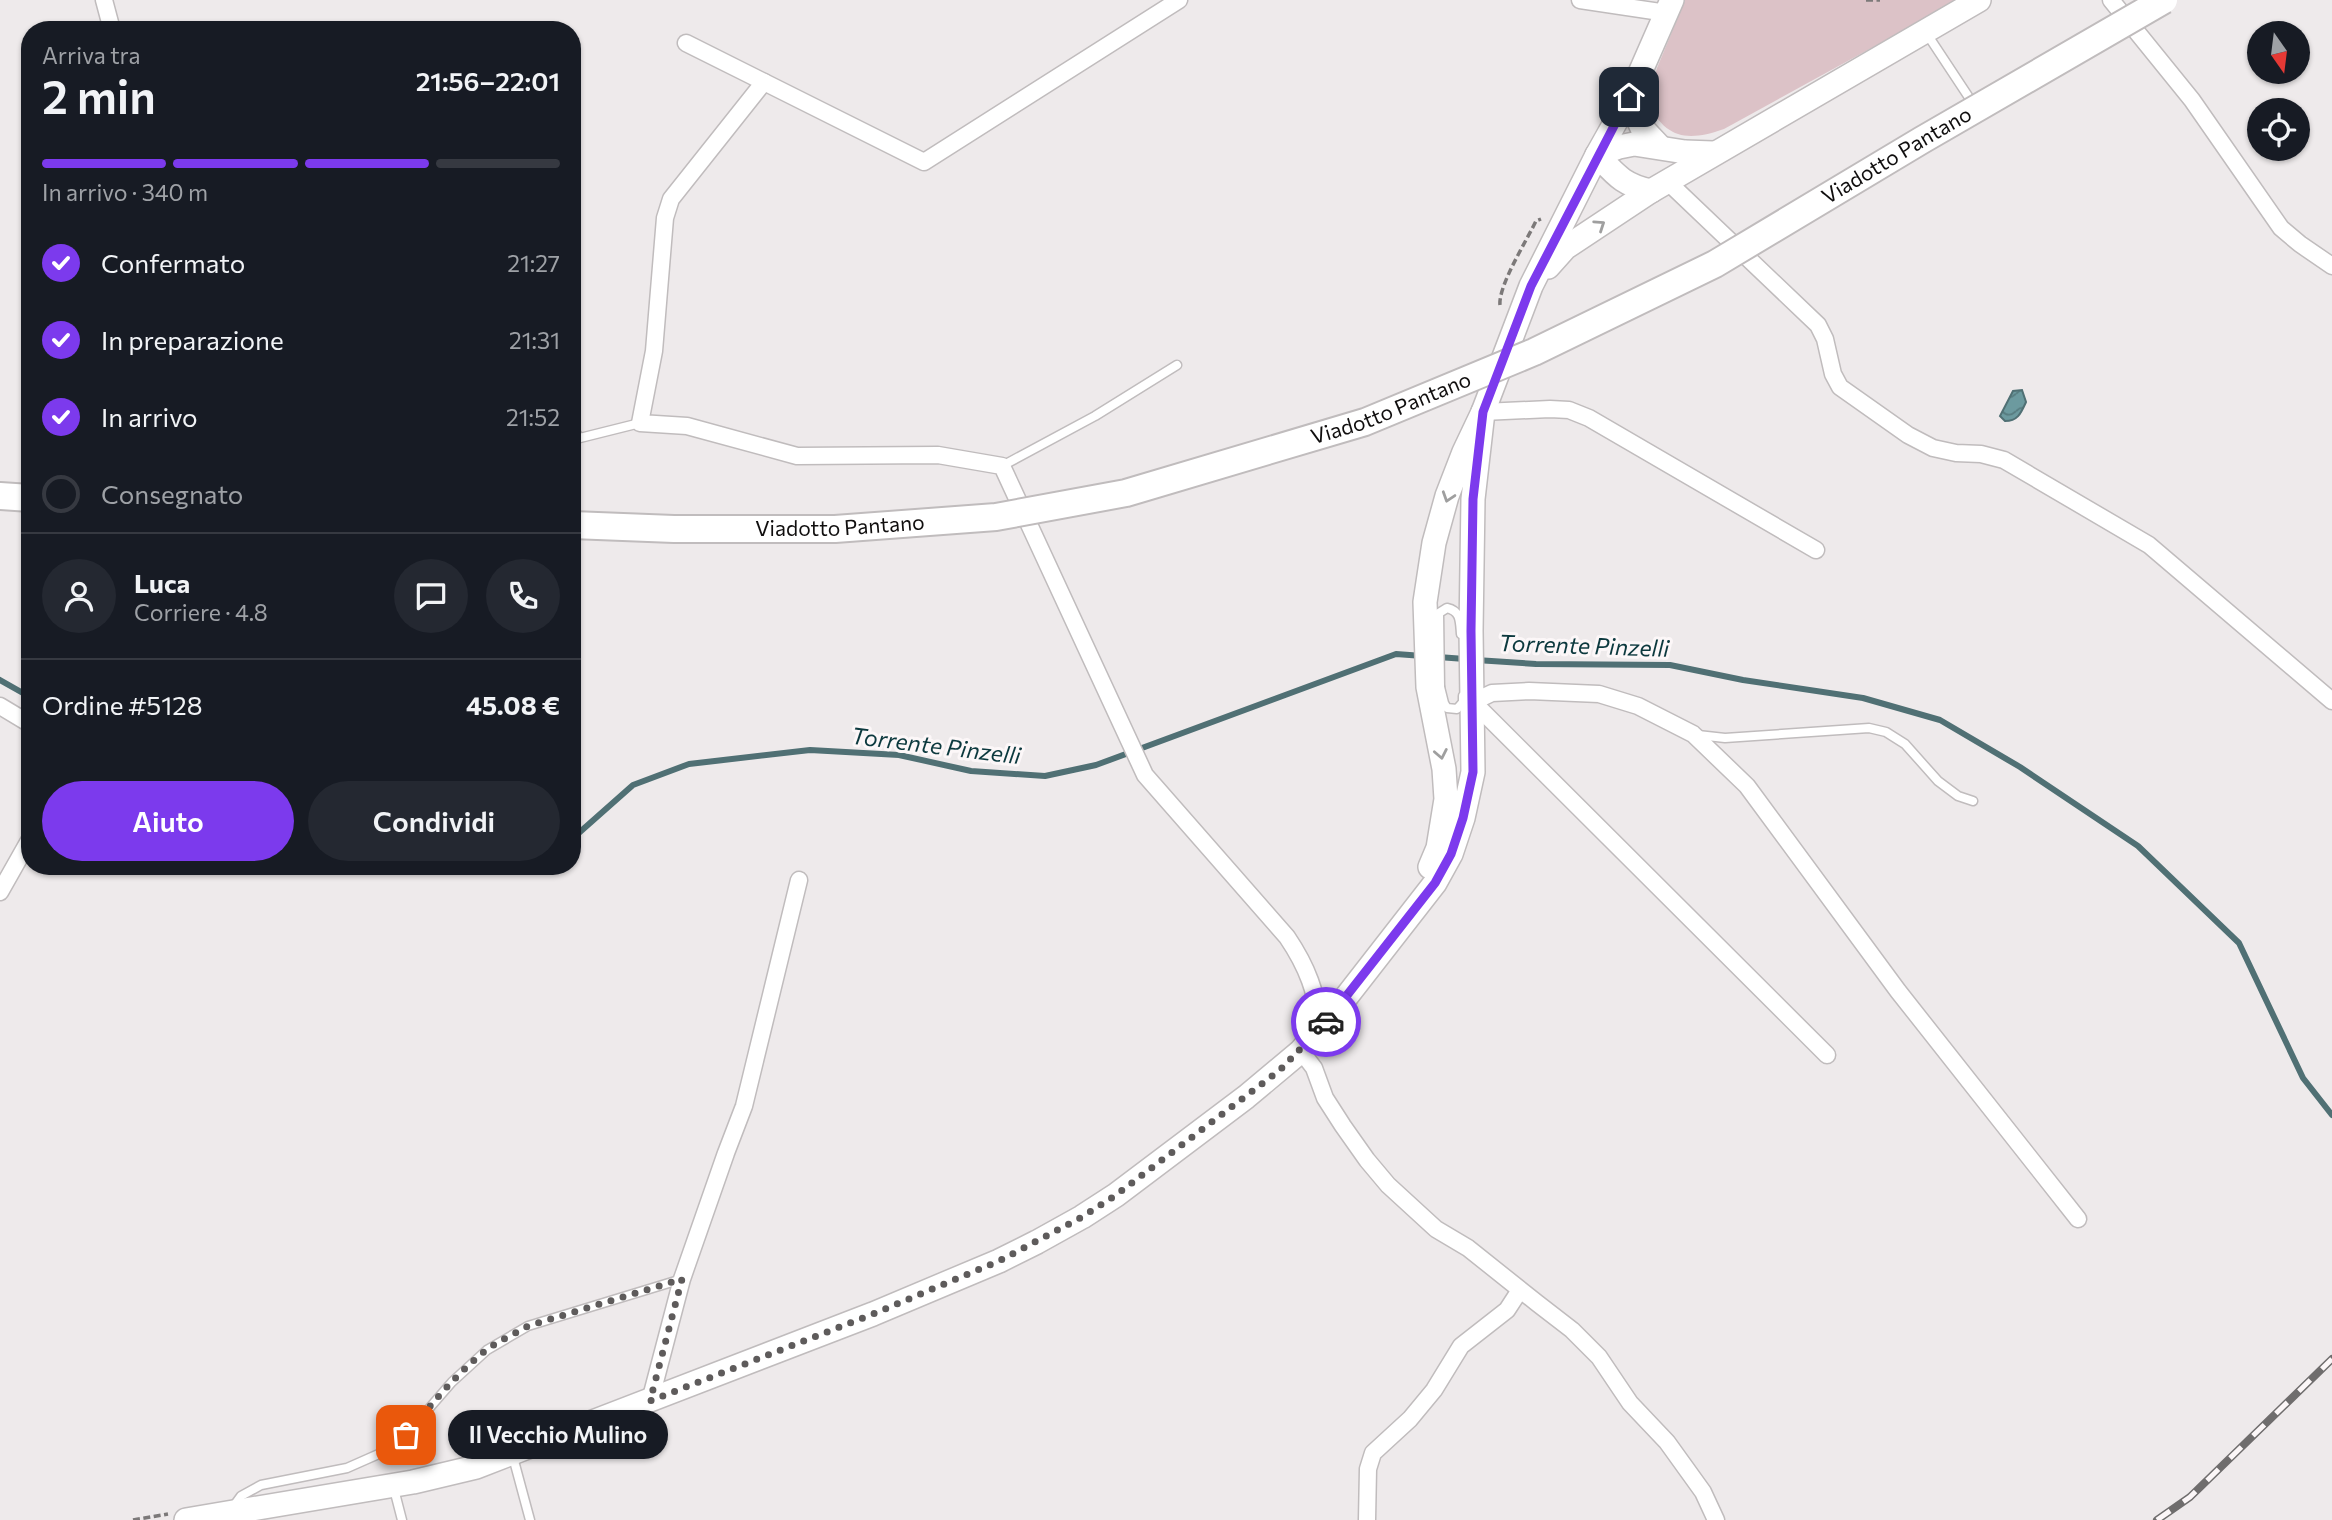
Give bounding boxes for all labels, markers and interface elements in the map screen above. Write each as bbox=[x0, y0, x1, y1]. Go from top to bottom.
north arrow bbox=[2247, 21, 2310, 84]
map controls bbox=[2247, 21, 2310, 161]
text: Arriva tra bbox=[42, 41, 141, 69]
text: 21:56–22:01 bbox=[416, 65, 560, 96]
text: 2 min bbox=[42, 67, 156, 123]
pin bbox=[1599, 67, 1659, 127]
icon: home bbox=[1610, 78, 1648, 116]
button: locate bbox=[2247, 98, 2310, 161]
street label: Viadotto Pantano bbox=[1817, 100, 1975, 208]
text: In arrivo · 340 m bbox=[42, 178, 208, 206]
one-way arrow bbox=[1592, 221, 1605, 233]
icon: check bbox=[42, 244, 80, 282]
text: Confermato bbox=[101, 247, 245, 278]
text: 21:27 bbox=[507, 249, 560, 277]
icon: check bbox=[42, 321, 80, 359]
text: In preparazione bbox=[101, 324, 284, 355]
text: 21:31 bbox=[509, 326, 560, 354]
street label: Viadotto Pantano bbox=[1308, 366, 1474, 448]
icon: check bbox=[42, 398, 80, 436]
text: In arrivo bbox=[101, 401, 198, 432]
text: 21:52 bbox=[506, 403, 560, 431]
text: Consegnato bbox=[101, 478, 243, 509]
one-way arrow bbox=[1441, 491, 1456, 503]
street label: Viadotto Pantano bbox=[755, 508, 925, 540]
button: person bbox=[42, 559, 116, 633]
button: chat bbox=[394, 559, 468, 633]
button: phone bbox=[486, 559, 560, 633]
text: Luca bbox=[134, 567, 190, 598]
text: Corriere · 4.8 bbox=[134, 598, 268, 626]
water label: Torrente Pinzelli bbox=[1498, 628, 1671, 662]
text: Ordine #5128 bbox=[42, 689, 202, 720]
text: 45.08 € bbox=[466, 689, 560, 720]
water label: Torrente Pinzelli bbox=[850, 721, 1023, 769]
one-way arrow bbox=[1433, 748, 1448, 760]
button: Aiuto bbox=[42, 781, 294, 861]
button: Condividi bbox=[308, 781, 560, 861]
courier bbox=[1291, 987, 1361, 1057]
icon: car bbox=[1307, 1003, 1345, 1041]
pin bbox=[376, 1405, 436, 1465]
callout: Il Vecchio Mulino bbox=[448, 1410, 668, 1460]
icon: bag bbox=[387, 1416, 425, 1454]
text: Il Vecchio Mulino bbox=[469, 1420, 647, 1448]

